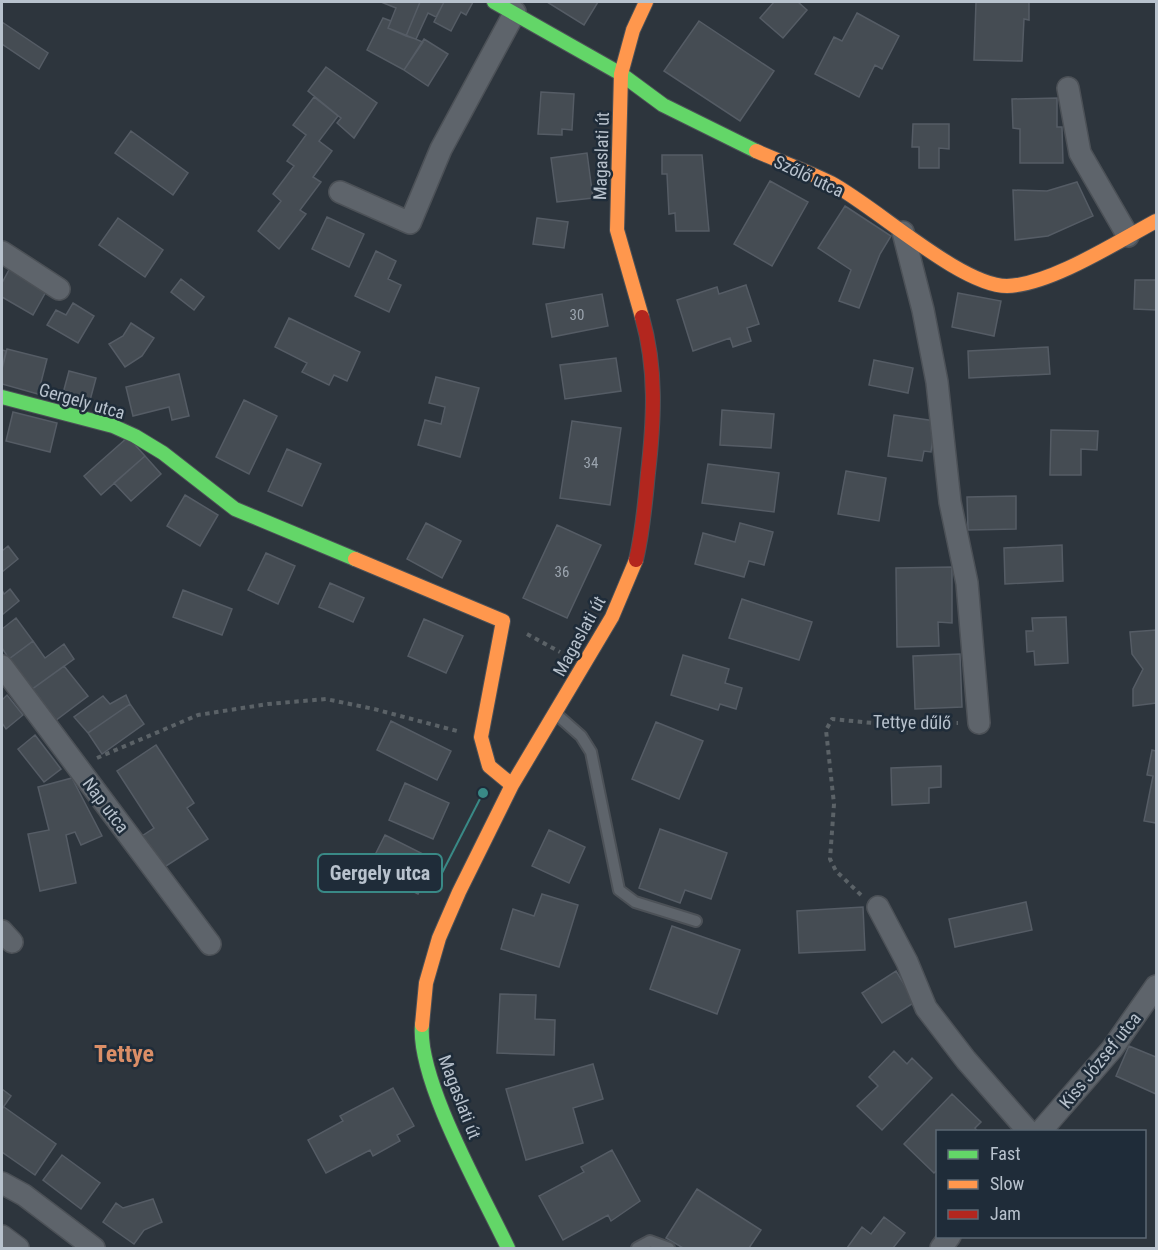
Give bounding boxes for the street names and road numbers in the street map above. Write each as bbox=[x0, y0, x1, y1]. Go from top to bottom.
street label: Magaslati út bbox=[589, 112, 613, 200]
street label: Szőlő utca bbox=[771, 151, 847, 201]
street label: Gergely utca bbox=[37, 379, 127, 423]
street label: Magaslati út bbox=[548, 592, 610, 680]
street label: Tettye dűlő bbox=[873, 711, 951, 733]
street label: Nap utca bbox=[78, 773, 134, 837]
street label: Kiss József utca bbox=[1055, 1008, 1145, 1112]
street label: Magaslati út bbox=[434, 1052, 486, 1142]

